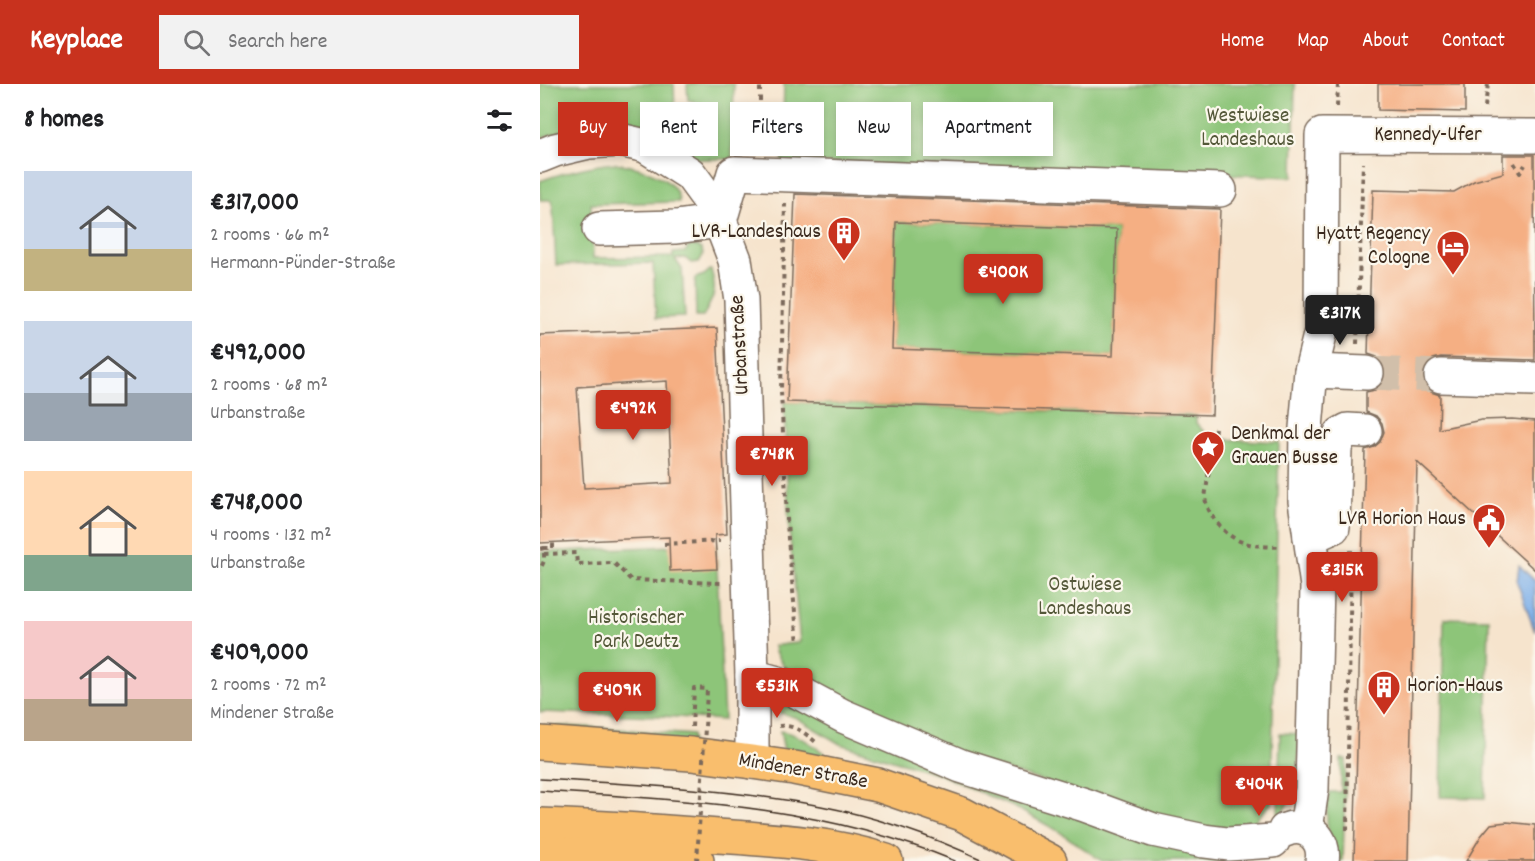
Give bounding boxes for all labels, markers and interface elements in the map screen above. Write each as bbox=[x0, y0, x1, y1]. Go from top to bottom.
search box bbox=[159, 15, 579, 69]
text: Keyplace bbox=[30, 22, 123, 62]
icon: search bbox=[180, 26, 213, 59]
text: Search here bbox=[228, 27, 327, 58]
text: Home bbox=[1220, 27, 1264, 57]
text: Map bbox=[1297, 27, 1329, 57]
text: About bbox=[1362, 27, 1409, 57]
text: Contact bbox=[1442, 27, 1505, 57]
text: 8 homes bbox=[24, 102, 104, 139]
chip: Buy bbox=[558, 102, 628, 156]
chip: Rent bbox=[640, 102, 718, 156]
chip: Filters bbox=[730, 102, 824, 156]
chip: New bbox=[836, 102, 911, 156]
chip: Apartment bbox=[923, 102, 1053, 156]
park label: Westwiese Landeshaus bbox=[1201, 102, 1295, 156]
icon: filters bbox=[483, 104, 516, 137]
street label: Kennedy-Ufer bbox=[1374, 121, 1482, 151]
text: €317,000 bbox=[210, 185, 299, 222]
icon: home bbox=[72, 195, 144, 267]
building icon: LVR-Landeshaus bbox=[826, 215, 862, 262]
place label: LVR-Landeshaus bbox=[691, 218, 821, 248]
place label: Hyatt Regency Cologne bbox=[1316, 220, 1430, 274]
text: 2 rooms · 66 m² bbox=[210, 222, 330, 250]
hotel icon: Hyatt Regency Cologne bbox=[1435, 229, 1471, 276]
text: Hermann-Pünder-Straße bbox=[210, 250, 396, 278]
pin: €400K bbox=[961, 254, 1045, 305]
text: €400K bbox=[978, 259, 1028, 287]
street label: Urbanstraße bbox=[723, 294, 759, 396]
pin: €317K bbox=[1298, 295, 1382, 346]
text: €317K bbox=[1319, 300, 1361, 328]
text: €492,000 bbox=[210, 335, 306, 372]
icon: home bbox=[72, 345, 144, 417]
text: 2 rooms · 68 m² bbox=[210, 372, 328, 400]
pin: €492K bbox=[591, 390, 675, 441]
text: €492K bbox=[610, 395, 656, 423]
text: Urbanstraße bbox=[210, 400, 305, 428]
place label: Denkmal der Grauen Busse bbox=[1231, 420, 1338, 474]
place icon: Denkmal der Grauen Busse bbox=[1190, 429, 1226, 476]
pin: €748K bbox=[730, 436, 814, 487]
text: €748K bbox=[750, 441, 794, 469]
text: €748,000 bbox=[210, 485, 303, 522]
icon: home bbox=[72, 495, 144, 567]
public building icon: LVR Horion Haus bbox=[1471, 502, 1507, 549]
place label: LVR Horion Haus bbox=[1338, 505, 1466, 535]
text: 4 rooms · 132 m² bbox=[210, 522, 332, 550]
text: Urbanstraße bbox=[210, 550, 305, 578]
pin: €315K bbox=[1300, 552, 1384, 603]
text: €315K bbox=[1321, 557, 1363, 585]
park label: Ostwiese Landeshaus bbox=[1038, 571, 1132, 625]
park label: Historischer Park Deutz bbox=[588, 604, 684, 658]
text: €409,000 bbox=[210, 635, 309, 672]
icon: home bbox=[72, 645, 144, 717]
pin: €531K bbox=[735, 668, 819, 719]
building icon: Horion-Haus bbox=[1366, 669, 1402, 716]
text: 2 rooms · 72 m² bbox=[210, 672, 326, 700]
pin: €409K bbox=[575, 672, 659, 723]
place label: Horion-Haus bbox=[1407, 672, 1503, 702]
text: €531K bbox=[756, 673, 798, 701]
text: €409K bbox=[593, 677, 641, 705]
text: Mindener Straße bbox=[210, 700, 334, 728]
street label: Mindener Straße bbox=[736, 746, 870, 798]
pin: €404K bbox=[1217, 766, 1301, 817]
text: €404K bbox=[1235, 771, 1283, 799]

